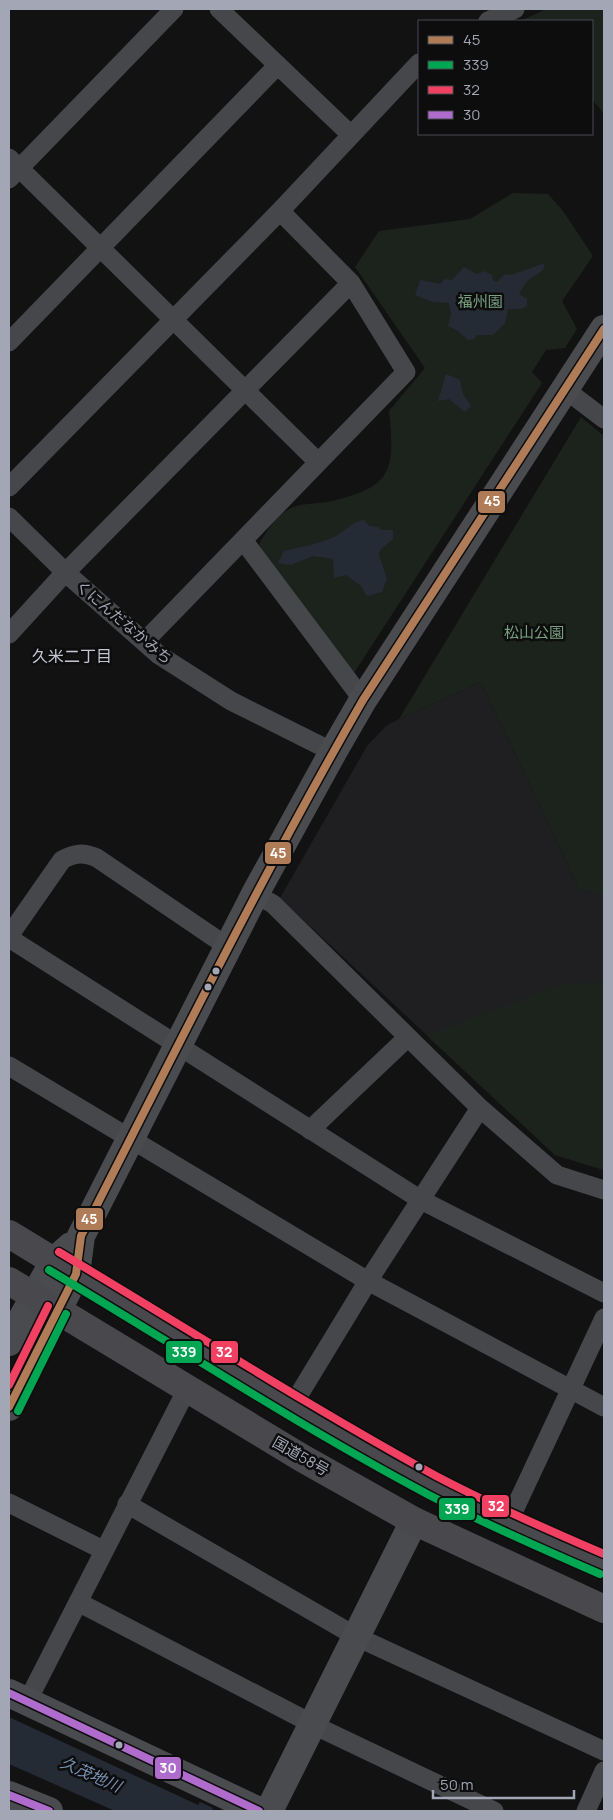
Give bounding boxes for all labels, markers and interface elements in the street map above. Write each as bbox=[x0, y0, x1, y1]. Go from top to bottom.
legend bbox=[418, 20, 593, 135]
text: 45 bbox=[463, 29, 481, 50]
text: 339 bbox=[463, 54, 489, 75]
text: 32 bbox=[463, 79, 480, 100]
text: 30 bbox=[463, 104, 480, 125]
park label: 福州園 bbox=[457, 291, 503, 312]
line badge: 45 bbox=[477, 490, 506, 514]
text: 45 bbox=[484, 491, 500, 510]
street label: くにんだなかみち bbox=[71, 575, 177, 669]
park label: 松山公園 bbox=[504, 622, 564, 643]
district label: 久米二丁目 bbox=[32, 645, 112, 667]
line badge: 45 bbox=[264, 841, 292, 865]
text: 45 bbox=[270, 843, 286, 862]
unlabelled marker bbox=[211, 966, 221, 976]
unlabelled marker bbox=[203, 982, 213, 992]
line badge: 45 bbox=[75, 1207, 104, 1231]
text: 45 bbox=[81, 1209, 97, 1228]
line badge: 339 bbox=[165, 1340, 203, 1364]
line badge: 32 bbox=[210, 1340, 239, 1364]
text: 339 bbox=[172, 1342, 196, 1361]
text: 32 bbox=[216, 1342, 232, 1361]
street label: 国道58号 bbox=[269, 1431, 333, 1481]
unlabelled marker bbox=[414, 1462, 424, 1472]
line badge: 32 bbox=[481, 1494, 510, 1518]
text: 32 bbox=[488, 1496, 504, 1515]
line badge: 339 bbox=[438, 1497, 476, 1521]
text: 339 bbox=[445, 1499, 469, 1518]
unlabelled marker bbox=[114, 1740, 124, 1750]
water label: 久茂地川 bbox=[57, 1751, 127, 1798]
line badge: 30 bbox=[154, 1756, 182, 1780]
text: 30 bbox=[159, 1758, 177, 1777]
scale bar bbox=[433, 1768, 574, 1800]
text: 50 m bbox=[440, 1774, 474, 1795]

